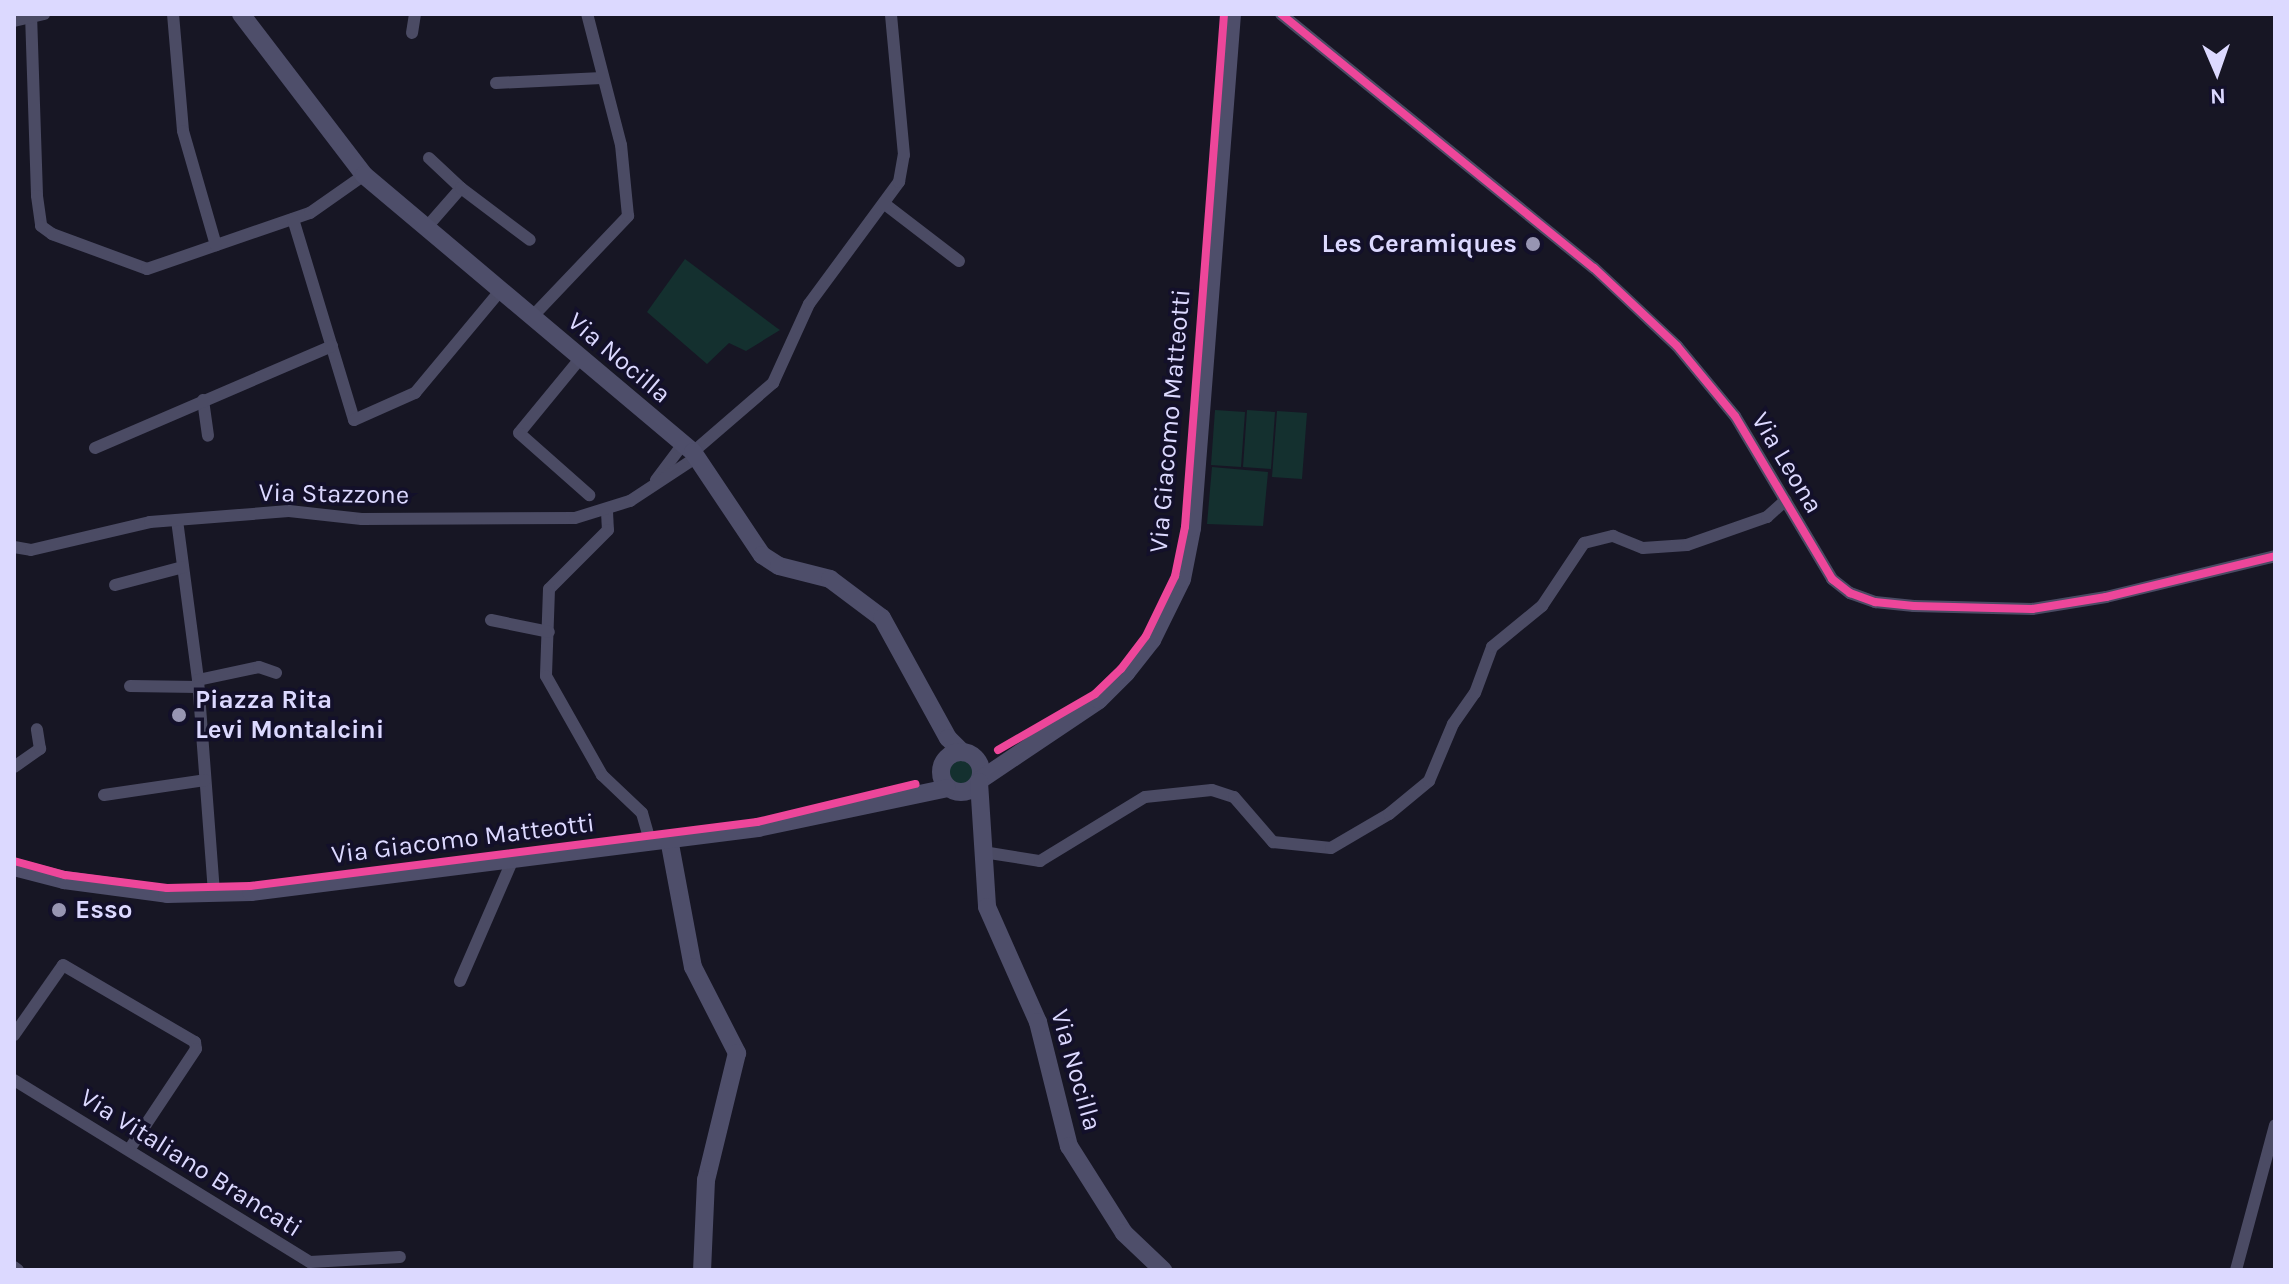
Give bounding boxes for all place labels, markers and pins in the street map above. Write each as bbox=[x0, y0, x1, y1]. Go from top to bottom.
place label: Les Ceramiques bbox=[1322, 228, 1517, 260]
marker: Les Ceramiques bbox=[1524, 235, 1542, 253]
place label: Piazza Rita Levi Montalcini bbox=[195, 684, 384, 746]
marker: Piazza Rita Levi Montalcini bbox=[170, 706, 188, 724]
place label: Esso bbox=[75, 894, 132, 926]
marker: Esso bbox=[50, 901, 68, 919]

